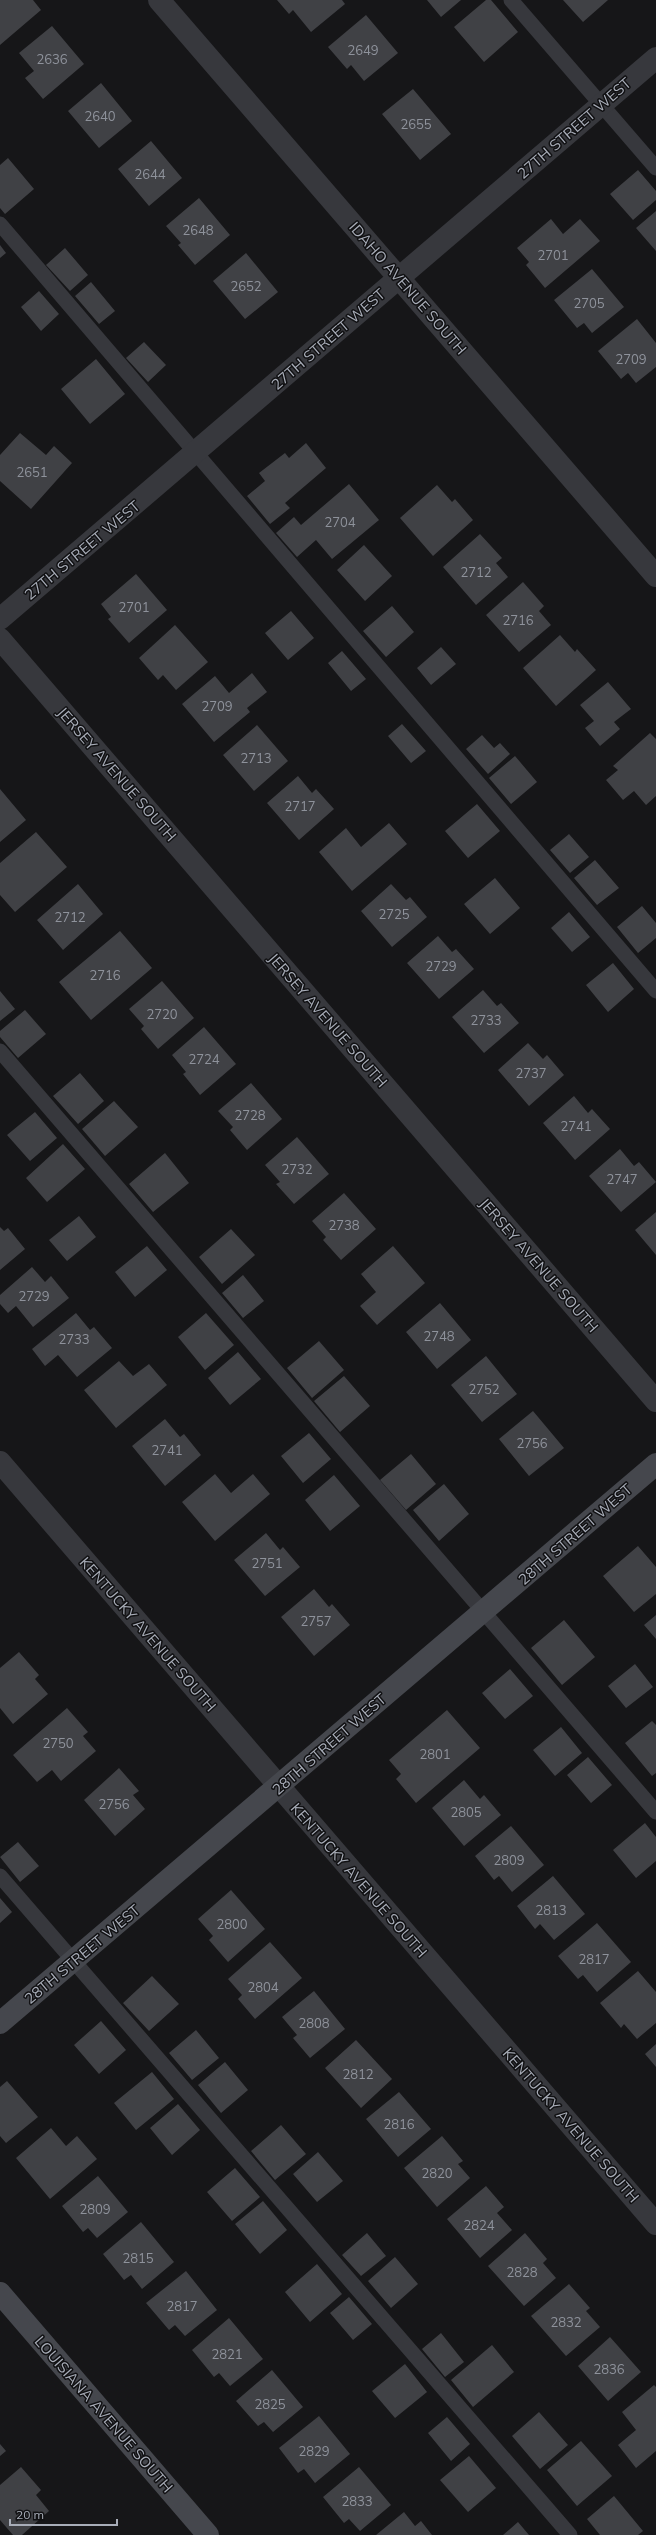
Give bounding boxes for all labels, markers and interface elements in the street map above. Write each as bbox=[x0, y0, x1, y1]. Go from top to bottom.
house number: 2649 bbox=[347, 42, 379, 58]
house number: 2636 bbox=[36, 51, 68, 67]
street label: 27TH STREET WEST bbox=[513, 73, 635, 183]
house number: 2640 bbox=[84, 108, 116, 124]
house number: 2655 bbox=[400, 116, 432, 132]
house number: 2644 bbox=[134, 166, 166, 182]
street label: IDAHO AVENUE SOUTH bbox=[345, 218, 471, 358]
house number: 2648 bbox=[182, 222, 214, 238]
house number: 2701 bbox=[537, 247, 569, 263]
house number: 2652 bbox=[230, 278, 262, 294]
street label: 27TH STREET WEST bbox=[267, 284, 389, 394]
house number: 2705 bbox=[573, 295, 605, 311]
house number: 2709 bbox=[615, 351, 647, 367]
house number: 2651 bbox=[16, 464, 48, 480]
street label: 27TH STREET WEST bbox=[20, 496, 144, 604]
house number: 2704 bbox=[324, 514, 356, 530]
house number: 2712 bbox=[460, 564, 492, 580]
house number: 2701 bbox=[118, 599, 150, 615]
house number: 2716 bbox=[502, 612, 534, 628]
house number: 2709 bbox=[201, 698, 233, 714]
street label: JERSEY AVENUE SOUTH bbox=[53, 703, 181, 845]
house number: 2713 bbox=[240, 750, 272, 766]
house number: 2717 bbox=[284, 798, 316, 814]
house number: 2725 bbox=[378, 906, 410, 922]
house number: 2712 bbox=[54, 909, 86, 925]
street label: JERSEY AVENUE SOUTH bbox=[264, 949, 392, 1091]
house number: 2729 bbox=[425, 958, 457, 974]
house number: 2716 bbox=[89, 967, 121, 983]
house number: 2720 bbox=[146, 1006, 178, 1022]
house number: 2733 bbox=[470, 1012, 502, 1028]
house number: 2724 bbox=[188, 1051, 220, 1067]
house number: 2737 bbox=[515, 1065, 547, 1081]
house number: 2728 bbox=[234, 1107, 266, 1123]
house number: 2741 bbox=[560, 1118, 592, 1134]
house number: 2732 bbox=[281, 1161, 313, 1177]
house number: 2747 bbox=[606, 1171, 638, 1187]
street label: JERSEY AVENUE SOUTH bbox=[475, 1194, 603, 1336]
house number: 2738 bbox=[328, 1217, 360, 1233]
house number: 2729 bbox=[18, 1288, 50, 1304]
house number: 2748 bbox=[423, 1328, 455, 1344]
house number: 2733 bbox=[58, 1331, 90, 1347]
house number: 2752 bbox=[468, 1381, 500, 1397]
house number: 2756 bbox=[516, 1435, 548, 1451]
house number: 2741 bbox=[151, 1442, 183, 1458]
street label: 28TH STREET WEST bbox=[514, 1479, 636, 1589]
street label: KENTUCKY AVENUE SOUTH bbox=[76, 1553, 220, 1715]
house number: 2751 bbox=[251, 1555, 283, 1571]
house number: 2757 bbox=[300, 1613, 332, 1629]
street label: 28TH STREET WEST bbox=[268, 1689, 390, 1799]
house number: 2750 bbox=[42, 1735, 74, 1751]
house number: 2801 bbox=[419, 1746, 451, 1762]
house number: 2756 bbox=[98, 1796, 130, 1812]
street label: KENTUCKY AVENUE SOUTH bbox=[287, 1799, 431, 1961]
house number: 2805 bbox=[450, 1804, 482, 1820]
house number: 2809 bbox=[493, 1852, 525, 1868]
street label: 28TH STREET WEST bbox=[20, 1900, 144, 2008]
house number: 2813 bbox=[535, 1902, 567, 1918]
house number: 2800 bbox=[216, 1916, 248, 1932]
house number: 2817 bbox=[578, 1951, 610, 1967]
house number: 2804 bbox=[247, 1979, 279, 1995]
house number: 2808 bbox=[298, 2015, 330, 2031]
street label: KENTUCKY AVENUE SOUTH bbox=[499, 2044, 643, 2206]
house number: 2812 bbox=[342, 2066, 374, 2082]
house number: 2816 bbox=[383, 2116, 415, 2132]
house number: 2820 bbox=[421, 2165, 453, 2181]
house number: 2809 bbox=[79, 2201, 111, 2217]
house number: 2824 bbox=[463, 2217, 495, 2233]
house number: 2815 bbox=[122, 2250, 154, 2266]
house number: 2828 bbox=[506, 2264, 538, 2280]
house number: 2817 bbox=[166, 2298, 198, 2314]
house number: 2832 bbox=[550, 2314, 582, 2330]
street label: LOUISIANA AVENUE SOUTH bbox=[31, 2332, 177, 2496]
house number: 2821 bbox=[211, 2346, 243, 2362]
house number: 2836 bbox=[593, 2361, 625, 2377]
house number: 2825 bbox=[254, 2396, 286, 2412]
house number: 2829 bbox=[298, 2443, 330, 2459]
house number: 2833 bbox=[341, 2493, 373, 2509]
scale bar bbox=[10, 2501, 117, 2527]
text: 20 m bbox=[16, 2507, 44, 2522]

